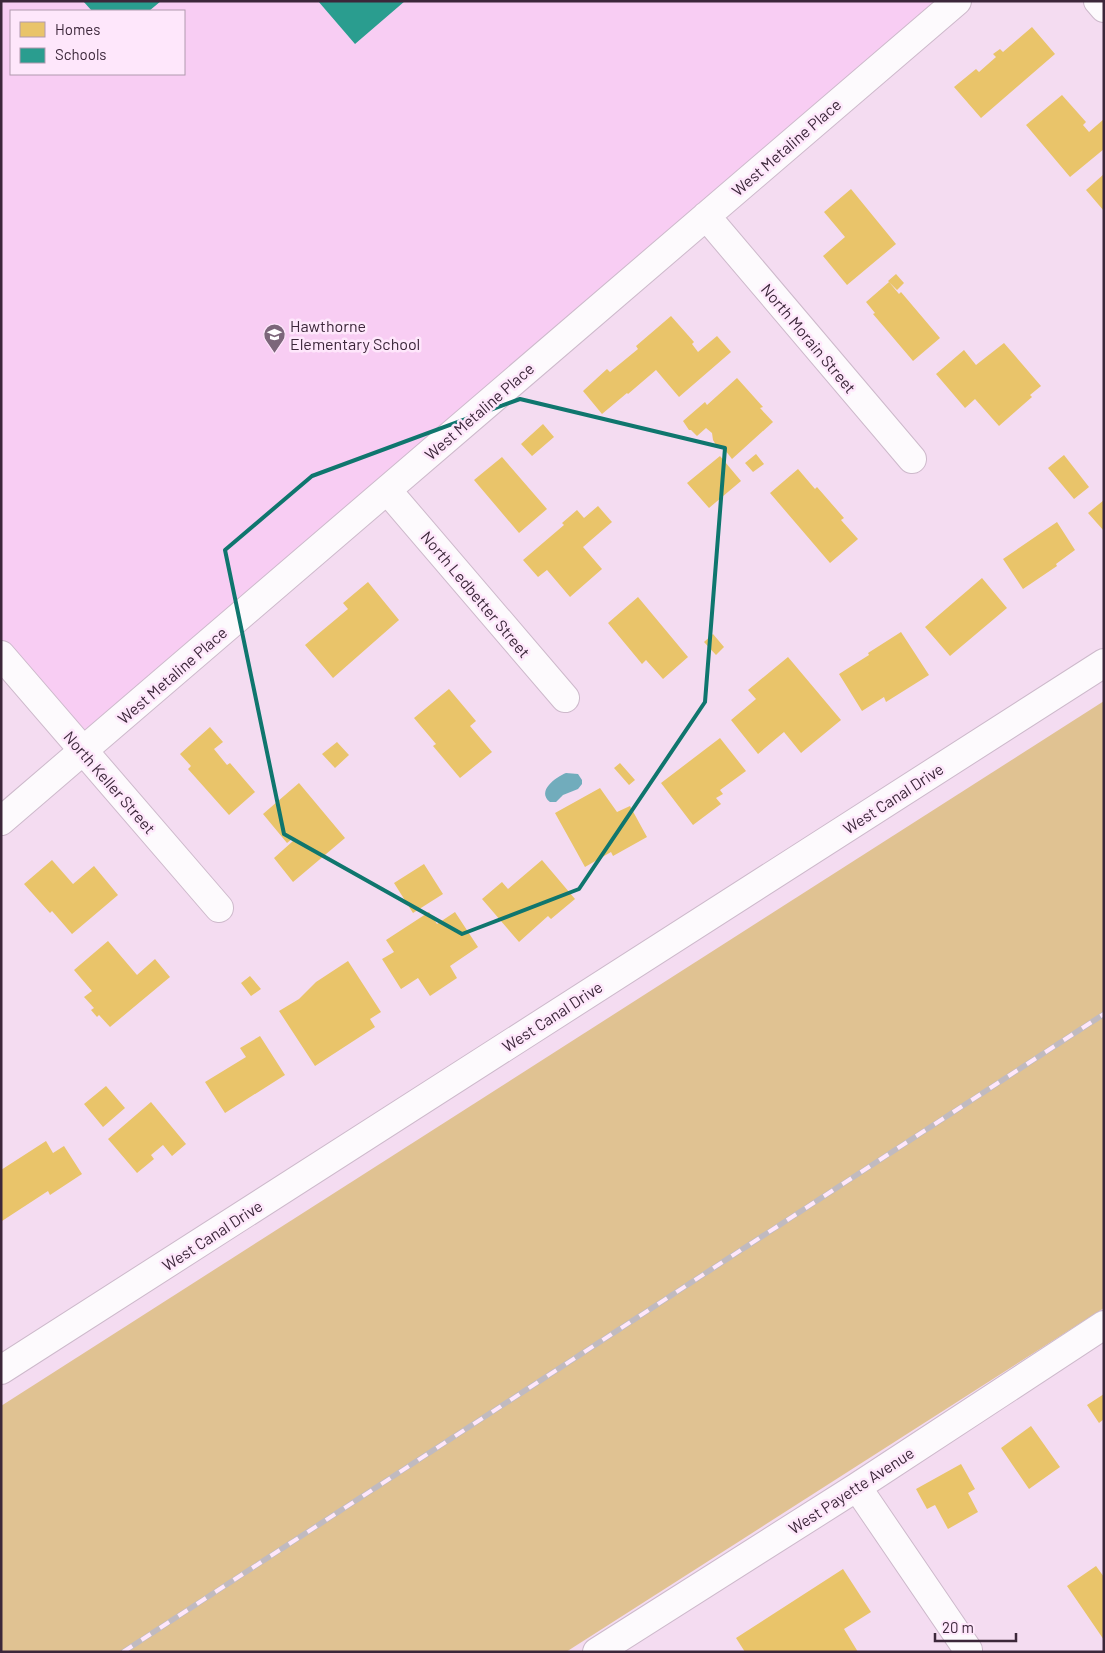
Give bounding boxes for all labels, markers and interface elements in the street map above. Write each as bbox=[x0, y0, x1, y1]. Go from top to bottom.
legend bbox=[10, 10, 185, 75]
text: Homes bbox=[55, 20, 100, 38]
text: Schools bbox=[55, 45, 107, 63]
street label: West Metaline Place bbox=[728, 94, 844, 200]
street label: North Morain Street bbox=[758, 279, 860, 397]
place label: Hawthorne Elementary School bbox=[290, 316, 420, 353]
school or university icon: Hawthorne Elementary School bbox=[262, 322, 286, 353]
street label: West Metaline Place bbox=[421, 358, 537, 464]
street label: North Ledbetter Street bbox=[418, 527, 534, 661]
street label: West Metaline Place bbox=[114, 622, 230, 728]
street label: North Keller Street bbox=[60, 727, 160, 837]
street label: West Canal Drive bbox=[839, 759, 947, 837]
street label: West Canal Drive bbox=[498, 977, 606, 1055]
street label: West Canal Drive bbox=[158, 1196, 266, 1274]
street label: West Payette Avenue bbox=[785, 1442, 917, 1538]
scale bar bbox=[935, 1610, 1016, 1642]
text: 20 m bbox=[942, 1618, 974, 1636]

